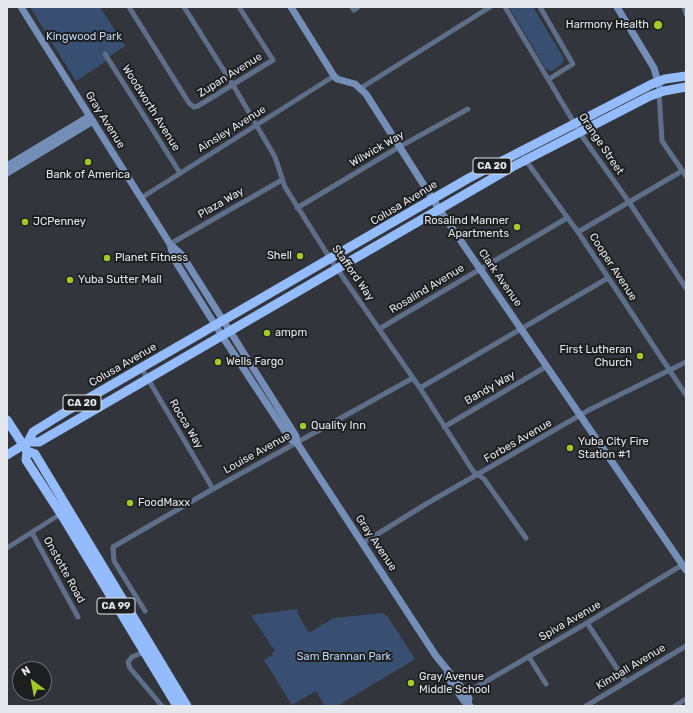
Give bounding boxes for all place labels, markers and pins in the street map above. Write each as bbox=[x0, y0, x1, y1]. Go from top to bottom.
place label: Harmony Health bbox=[566, 18, 649, 32]
marker: Harmony Health bbox=[652, 19, 664, 31]
marker: Bank of America bbox=[83, 157, 93, 167]
place label: Bank of America bbox=[46, 168, 130, 182]
place label: Rosalind Manner Apartments bbox=[424, 214, 509, 240]
place label: JCPenney bbox=[33, 215, 86, 229]
marker: JCPenney bbox=[20, 217, 30, 227]
marker: Rosalind Manner Apartments bbox=[512, 222, 522, 232]
place label: Shell bbox=[267, 249, 292, 263]
place label: Planet Fitness bbox=[115, 251, 188, 265]
marker: Shell bbox=[295, 251, 305, 261]
marker: Planet Fitness bbox=[102, 253, 112, 263]
place label: Yuba Sutter Mall bbox=[78, 273, 162, 287]
marker: Yuba Sutter Mall bbox=[65, 275, 75, 285]
place label: ampm bbox=[275, 326, 307, 340]
marker: ampm bbox=[262, 328, 272, 338]
place label: First Lutheran Church bbox=[560, 343, 632, 369]
marker: First Lutheran Church bbox=[635, 351, 645, 361]
place label: Wells Fargo bbox=[226, 355, 284, 369]
marker: Wells Fargo bbox=[213, 357, 223, 367]
place label: Quality Inn bbox=[311, 419, 366, 433]
marker: Quality Inn bbox=[298, 421, 308, 431]
place label: Yuba City Fire Station #1 bbox=[578, 435, 649, 461]
marker: Yuba City Fire Station #1 bbox=[565, 443, 575, 453]
place label: FoodMaxx bbox=[138, 496, 190, 510]
marker: FoodMaxx bbox=[125, 498, 135, 508]
place label: Gray Avenue Middle School bbox=[419, 670, 490, 696]
marker: Gray Avenue Middle School bbox=[406, 678, 416, 688]

